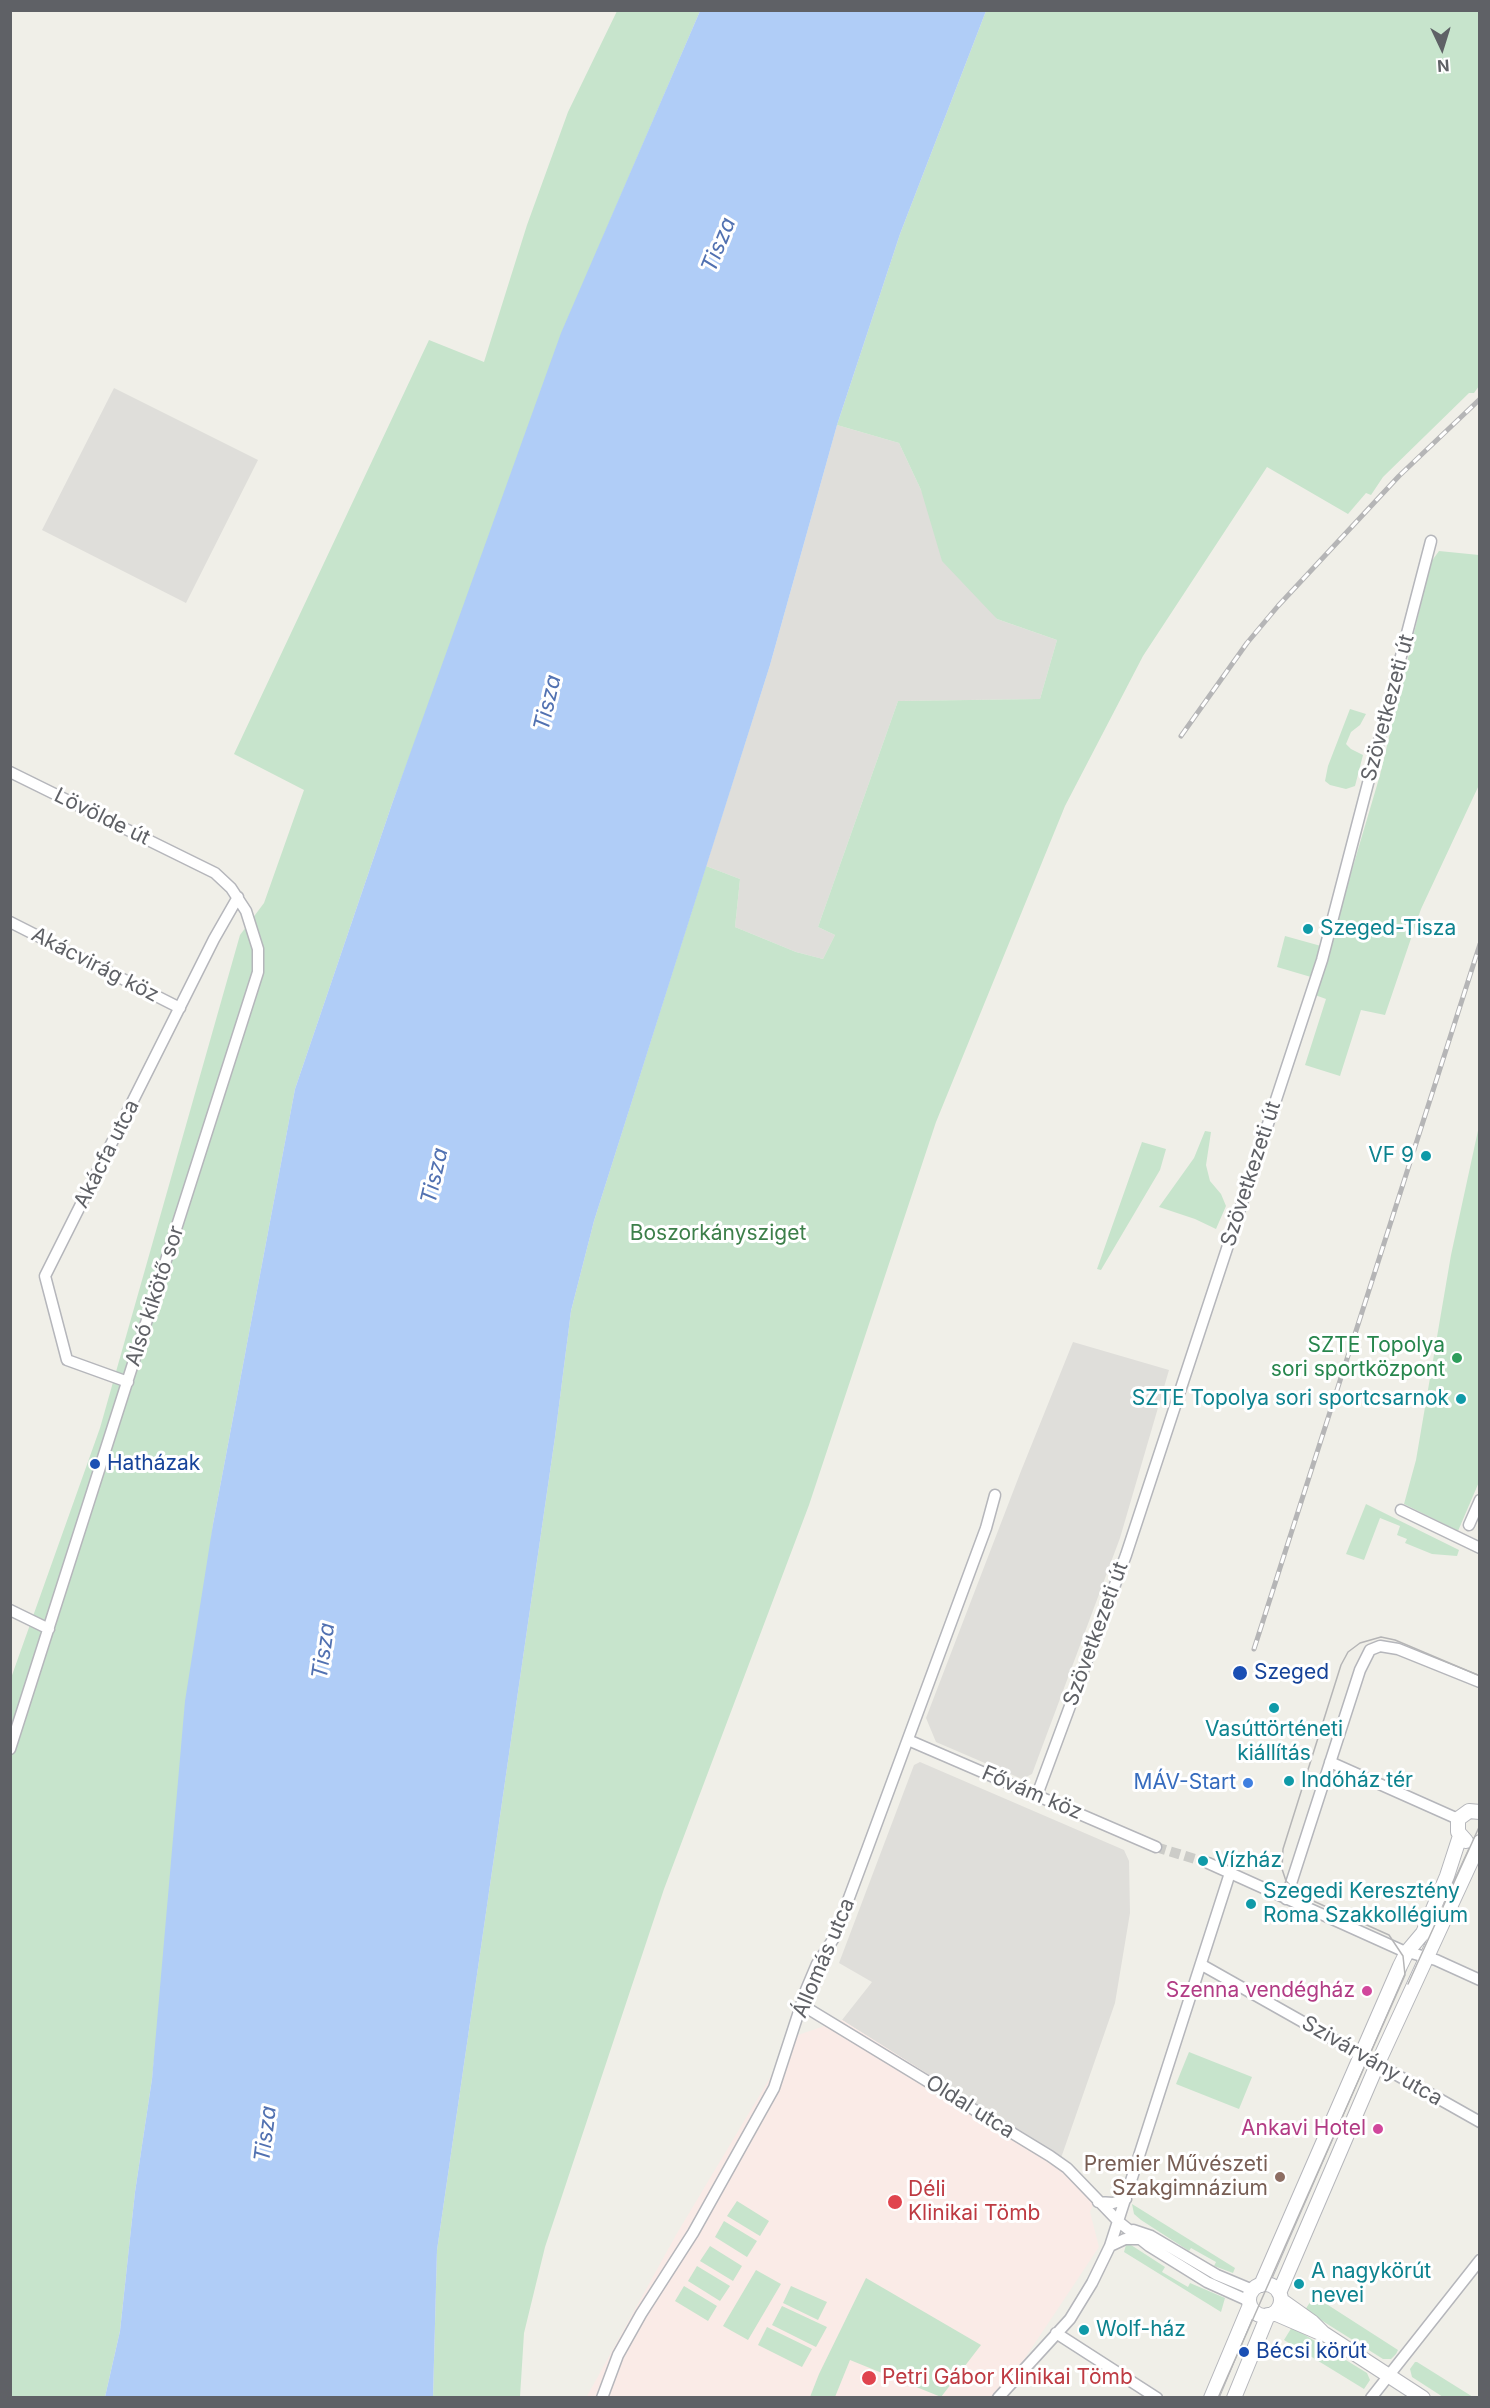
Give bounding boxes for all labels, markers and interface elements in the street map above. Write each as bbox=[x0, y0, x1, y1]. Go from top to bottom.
north arrow bbox=[1412, 18, 1472, 78]
text: N bbox=[1436, 56, 1450, 76]
water label: Tisza bbox=[696, 214, 742, 276]
street label: Szövetkezeti út bbox=[1356, 632, 1420, 784]
water label: Tisza bbox=[529, 673, 567, 733]
street label: Lövölde út bbox=[50, 783, 154, 851]
place label: Szeged-Tisza bbox=[1320, 916, 1456, 942]
street label: Akácvirág köz bbox=[27, 922, 163, 1008]
marker: Szeged-Tisza bbox=[1301, 922, 1315, 936]
street label: Akácfa utca bbox=[69, 1096, 145, 1212]
street label: Szövetkezeti út bbox=[1216, 1098, 1286, 1250]
place label: VF 9 bbox=[1368, 1143, 1414, 1169]
water label: Tisza bbox=[416, 1146, 454, 1206]
marker: VF 9 bbox=[1419, 1149, 1433, 1163]
park label: Boszorkánysziget bbox=[630, 1221, 806, 1247]
street label: Alsó kikötő sor bbox=[120, 1223, 190, 1369]
place label: SZTE Topolya sori sportközpont bbox=[1271, 1333, 1445, 1383]
marker: SZTE Topolya sori sportközpont bbox=[1450, 1351, 1464, 1365]
place label: SZTE Topolya sori sportcsarnok bbox=[1132, 1386, 1449, 1412]
marker: SZTE Topolya sori sportcsarnok bbox=[1454, 1392, 1468, 1406]
place label: Hatházak bbox=[107, 1451, 200, 1477]
marker: Hatházak bbox=[88, 1457, 102, 1471]
street label: Szövetkezeti út bbox=[1058, 1559, 1134, 1709]
water label: Tisza bbox=[307, 1621, 341, 1681]
place label: Szeged bbox=[1254, 1660, 1329, 1686]
marker: Szeged bbox=[1231, 1664, 1249, 1682]
marker: Vasúttörténeti kiállítás bbox=[1267, 1701, 1281, 1715]
place label: Vasúttörténeti kiállítás bbox=[1205, 1717, 1343, 1767]
street label: Fővám köz bbox=[978, 1761, 1086, 1825]
place label: Indóház tér bbox=[1301, 1768, 1413, 1794]
place label: MÁV-Start bbox=[1134, 1770, 1236, 1796]
marker: Indóház tér bbox=[1282, 1774, 1296, 1788]
marker: MÁV-Start bbox=[1241, 1776, 1255, 1790]
place label: Vízház bbox=[1215, 1848, 1282, 1874]
marker: Vízház bbox=[1196, 1854, 1210, 1868]
place label: Szegedi Keresztény Roma Szakkollégium bbox=[1263, 1879, 1468, 1929]
street label: Állomás utca bbox=[787, 1894, 861, 2022]
marker: Szegedi Keresztény Roma Szakkollégium bbox=[1244, 1897, 1258, 1911]
place label: Szenna vendégház bbox=[1166, 1978, 1355, 2004]
marker: Szenna vendégház bbox=[1360, 1984, 1374, 1998]
street label: Szivárvány utca bbox=[1297, 2011, 1447, 2111]
street label: Oldal utca bbox=[921, 2070, 1019, 2144]
water label: Tisza bbox=[249, 2104, 283, 2164]
place label: Ankavi Hotel bbox=[1241, 2116, 1366, 2142]
marker: Ankavi Hotel bbox=[1371, 2122, 1385, 2136]
place label: Premier Művészeti Szakgimnázium bbox=[1084, 2152, 1268, 2202]
marker: Premier Művészeti Szakgimnázium bbox=[1273, 2170, 1287, 2184]
place label: Déli Klinikai Tömb bbox=[908, 2177, 1040, 2227]
marker: Déli Klinikai Tömb bbox=[886, 2193, 904, 2211]
place label: A nagykörút nevei bbox=[1311, 2259, 1431, 2309]
marker: A nagykörút nevei bbox=[1292, 2277, 1306, 2291]
place label: Wolf-ház bbox=[1096, 2317, 1186, 2343]
marker: Wolf-ház bbox=[1077, 2323, 1091, 2337]
place label: Bécsi körút bbox=[1256, 2339, 1367, 2365]
marker: Bécsi körút bbox=[1237, 2345, 1251, 2359]
place label: Petri Gábor Klinikai Tömb bbox=[882, 2365, 1133, 2391]
marker: Petri Gábor Klinikai Tömb bbox=[860, 2369, 878, 2387]

